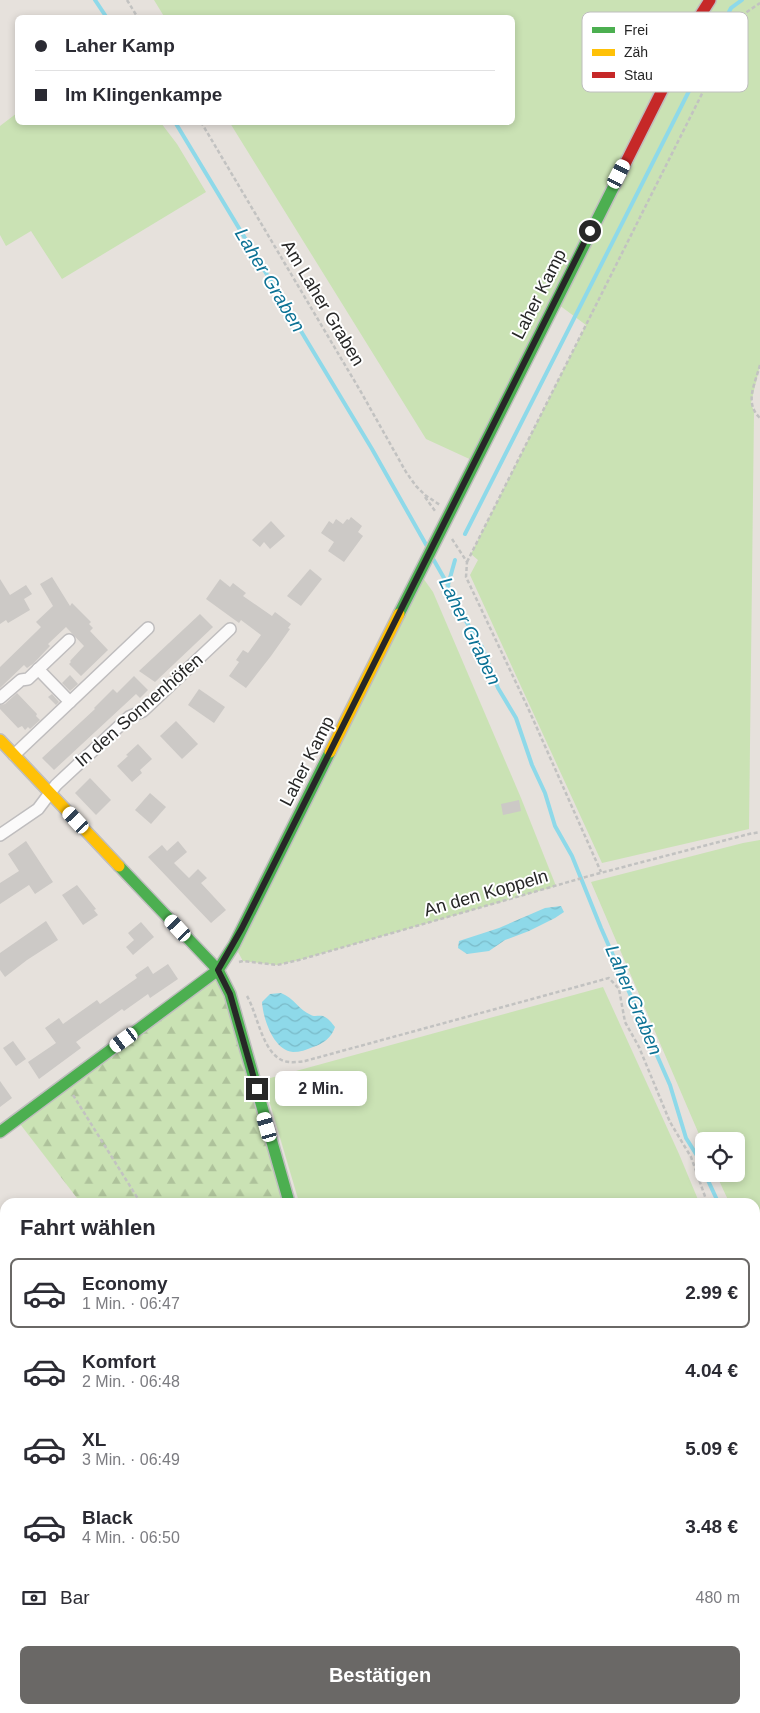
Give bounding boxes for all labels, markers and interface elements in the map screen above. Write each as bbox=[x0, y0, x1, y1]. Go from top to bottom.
legend bbox=[582, 12, 748, 92]
text: Frei bbox=[624, 22, 648, 38]
text: Laher Kamp bbox=[65, 35, 175, 56]
text: Zäh bbox=[624, 44, 648, 60]
text: Stau bbox=[624, 67, 653, 83]
text: Im Klingenkampe bbox=[65, 84, 222, 105]
car bbox=[605, 157, 632, 191]
route start bbox=[579, 220, 601, 242]
water label: Laher Graben bbox=[231, 224, 309, 336]
street label: Am Laher Graben bbox=[278, 237, 368, 369]
street label: Laher Kamp bbox=[508, 246, 570, 342]
water label: Laher Graben bbox=[435, 574, 505, 688]
street label: In den Sonnenhöfen bbox=[71, 649, 207, 771]
street label: Laher Kamp bbox=[276, 713, 338, 809]
car bbox=[60, 804, 91, 836]
street label: An den Koppeln bbox=[422, 866, 550, 920]
car bbox=[162, 912, 193, 944]
water label: Laher Graben bbox=[601, 942, 667, 1058]
car bbox=[107, 1025, 140, 1055]
callout: 2 Min. bbox=[274, 1072, 367, 1106]
route end bbox=[246, 1078, 268, 1100]
text: 2 Min. bbox=[298, 1080, 344, 1097]
car bbox=[255, 1111, 278, 1143]
map controls bbox=[695, 1132, 745, 1182]
button: locate bbox=[695, 1132, 745, 1182]
text: Fahrt wählen bbox=[20, 1215, 156, 1240]
icon: car bbox=[22, 1271, 67, 1316]
text: Economy bbox=[82, 1273, 168, 1294]
text: 2.99 € bbox=[685, 1282, 738, 1303]
text: 1 Min. · 06:47 bbox=[82, 1295, 180, 1312]
icon: car bbox=[22, 1349, 67, 1394]
text: Komfort bbox=[82, 1351, 156, 1372]
text: 4.04 € bbox=[685, 1360, 738, 1381]
text: 2 Min. · 06:48 bbox=[82, 1373, 180, 1390]
icon: car bbox=[22, 1427, 67, 1472]
text: XL bbox=[82, 1429, 106, 1450]
text: 5.09 € bbox=[685, 1438, 738, 1459]
text: 3 Min. · 06:49 bbox=[82, 1451, 180, 1468]
icon: car bbox=[22, 1505, 67, 1550]
text: Black bbox=[82, 1507, 133, 1528]
text: 3.48 € bbox=[685, 1516, 738, 1537]
text: 4 Min. · 06:50 bbox=[82, 1529, 180, 1546]
icon: cash bbox=[20, 1584, 48, 1612]
text: Bar bbox=[60, 1587, 90, 1608]
text: 480 m bbox=[696, 1589, 740, 1606]
button: Bestätigen bbox=[20, 1646, 740, 1704]

